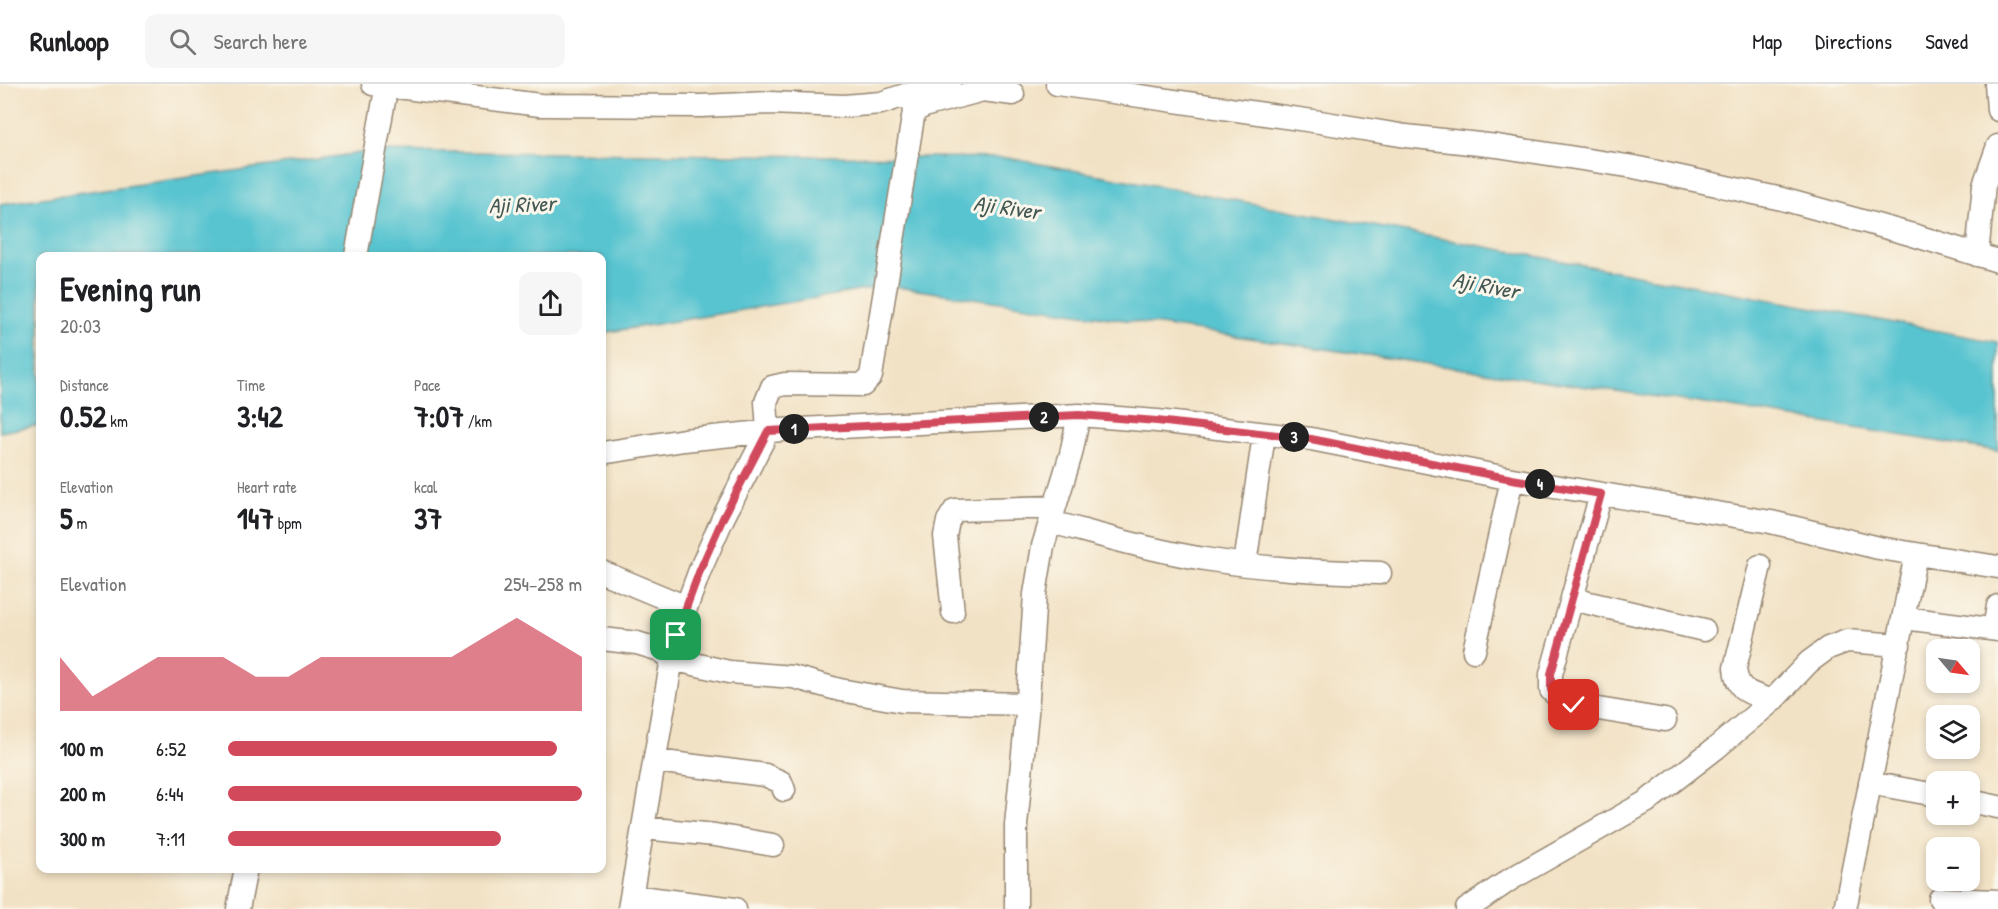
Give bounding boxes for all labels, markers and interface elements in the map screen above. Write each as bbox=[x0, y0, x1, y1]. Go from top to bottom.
search box bbox=[145, 14, 565, 68]
text: Runloop bbox=[30, 22, 109, 60]
icon: search bbox=[166, 25, 199, 58]
text: Search here bbox=[214, 26, 308, 56]
text: Map bbox=[1752, 27, 1782, 56]
text: Directions bbox=[1815, 27, 1892, 56]
text: Saved bbox=[1925, 27, 1968, 56]
water label: Aji River bbox=[972, 187, 1045, 227]
water label: Aji River bbox=[488, 188, 558, 220]
water label: Aji River bbox=[1450, 264, 1524, 307]
text: Evening run bbox=[60, 267, 201, 311]
button: share bbox=[519, 272, 582, 335]
text: 20:03 bbox=[60, 312, 101, 339]
text: Distance bbox=[60, 374, 109, 396]
text: Time bbox=[237, 374, 265, 396]
text: Pace bbox=[414, 374, 441, 396]
text: 0.52 bbox=[60, 396, 107, 436]
text: 3:42 bbox=[237, 396, 283, 436]
text: 7:07 bbox=[414, 396, 464, 436]
pin: 2 bbox=[1029, 402, 1059, 432]
text: 2 bbox=[1040, 406, 1048, 428]
text: km bbox=[107, 410, 128, 432]
text: /km bbox=[464, 410, 492, 432]
pin: 1 bbox=[779, 414, 809, 444]
text: 1 bbox=[791, 418, 797, 440]
pin: 3 bbox=[1279, 422, 1309, 452]
text: 3 bbox=[1290, 426, 1298, 448]
pin: 4 bbox=[1525, 469, 1555, 499]
text: 4 bbox=[1537, 473, 1543, 495]
text: Elevation bbox=[60, 476, 113, 498]
text: Heart rate bbox=[237, 476, 297, 498]
text: kcal bbox=[414, 476, 437, 498]
text: 5 bbox=[60, 498, 73, 538]
text: 147 bbox=[237, 498, 274, 538]
text: 37 bbox=[414, 498, 442, 538]
text: m bbox=[73, 512, 87, 534]
text: bpm bbox=[274, 512, 302, 534]
text: Elevation bbox=[60, 570, 126, 597]
text: 254–258 m bbox=[504, 570, 582, 597]
pin bbox=[650, 609, 701, 660]
icon: arrive bbox=[659, 618, 692, 651]
north arrow bbox=[1926, 639, 1980, 693]
map controls bbox=[1926, 639, 1980, 891]
pin bbox=[1548, 679, 1599, 730]
icon: check bbox=[1557, 688, 1590, 721]
button: layers bbox=[1926, 705, 1980, 759]
text: 100 m bbox=[60, 735, 103, 762]
text: 6:52 bbox=[156, 735, 186, 762]
button: + bbox=[1926, 771, 1980, 825]
text: 200 m bbox=[60, 780, 105, 807]
text: 6:44 bbox=[156, 780, 184, 807]
text: 300 m bbox=[60, 825, 105, 852]
text: 7:11 bbox=[156, 825, 185, 852]
button: − bbox=[1926, 837, 1980, 891]

